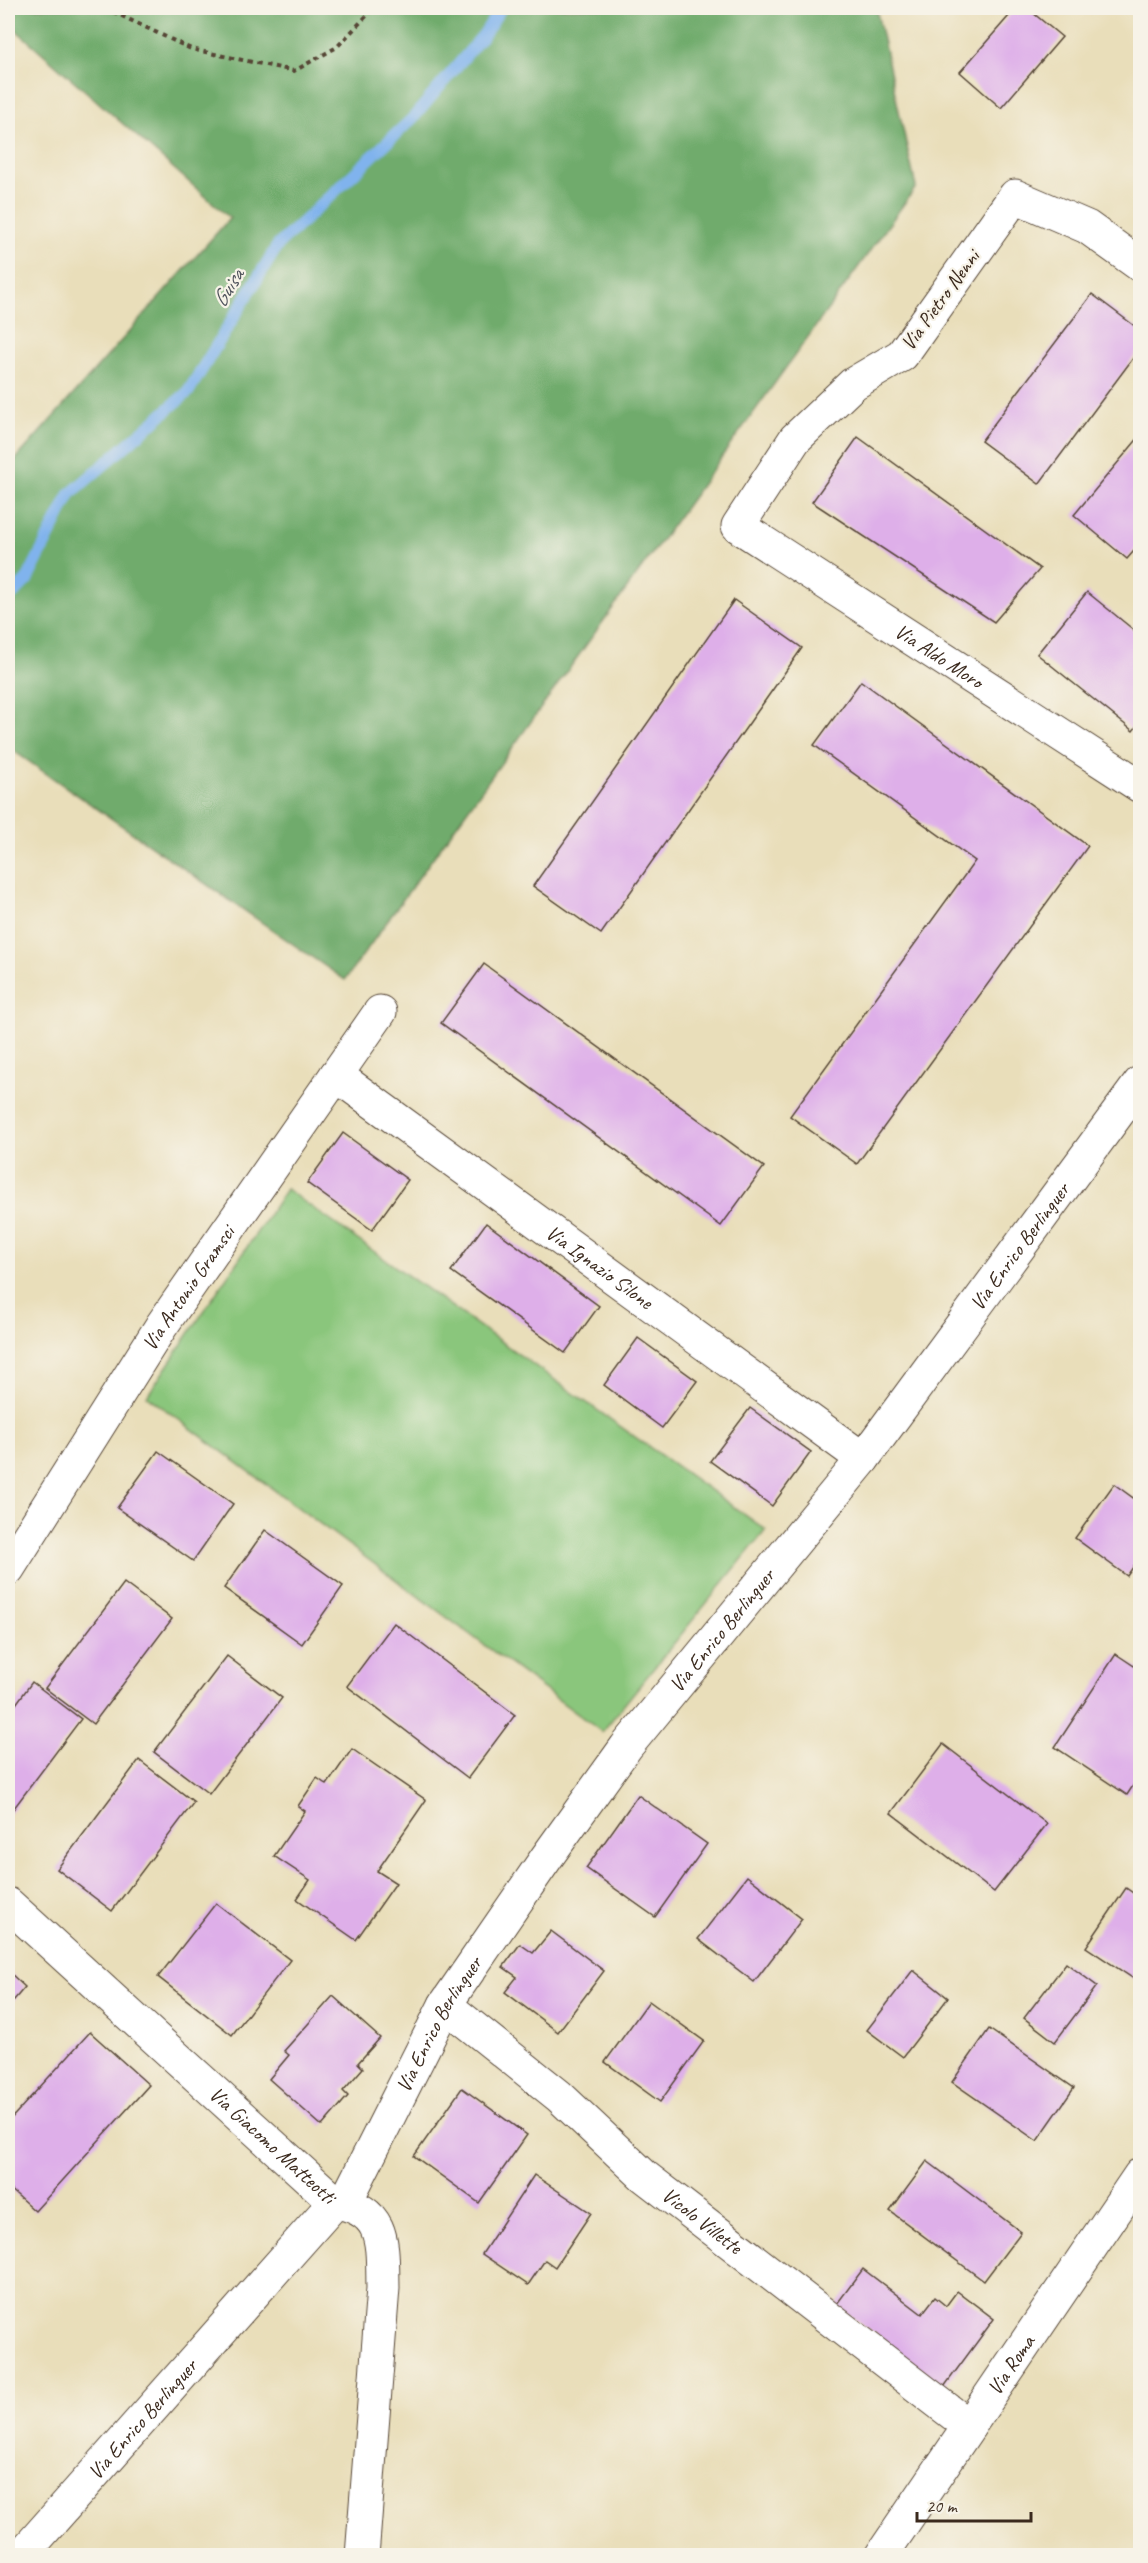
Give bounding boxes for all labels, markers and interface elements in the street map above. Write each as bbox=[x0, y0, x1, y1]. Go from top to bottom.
street label: Via Pietro Nenni bbox=[895, 242, 987, 355]
water label: Guisa bbox=[206, 261, 252, 312]
street label: Via Aldo Moro bbox=[890, 618, 990, 696]
street label: Via Enrico Berlinguer bbox=[964, 1176, 1076, 1315]
street label: Via Antonio Gramsci bbox=[136, 1218, 242, 1355]
street label: Via Ignazio Silone bbox=[541, 1219, 659, 1315]
street label: Via Enrico Berlinguer bbox=[664, 1562, 781, 1697]
street label: Via Enrico Berlinguer bbox=[390, 1950, 488, 2096]
street label: Via Giacomo Matteotti bbox=[204, 2081, 343, 2211]
street label: Vicolo Villette bbox=[657, 2182, 748, 2260]
street label: Via Roma bbox=[981, 2329, 1041, 2400]
street label: Via Enrico Berlinguer bbox=[82, 2353, 204, 2485]
scale bar bbox=[917, 2485, 1031, 2523]
text: 20 m bbox=[926, 2495, 959, 2517]

